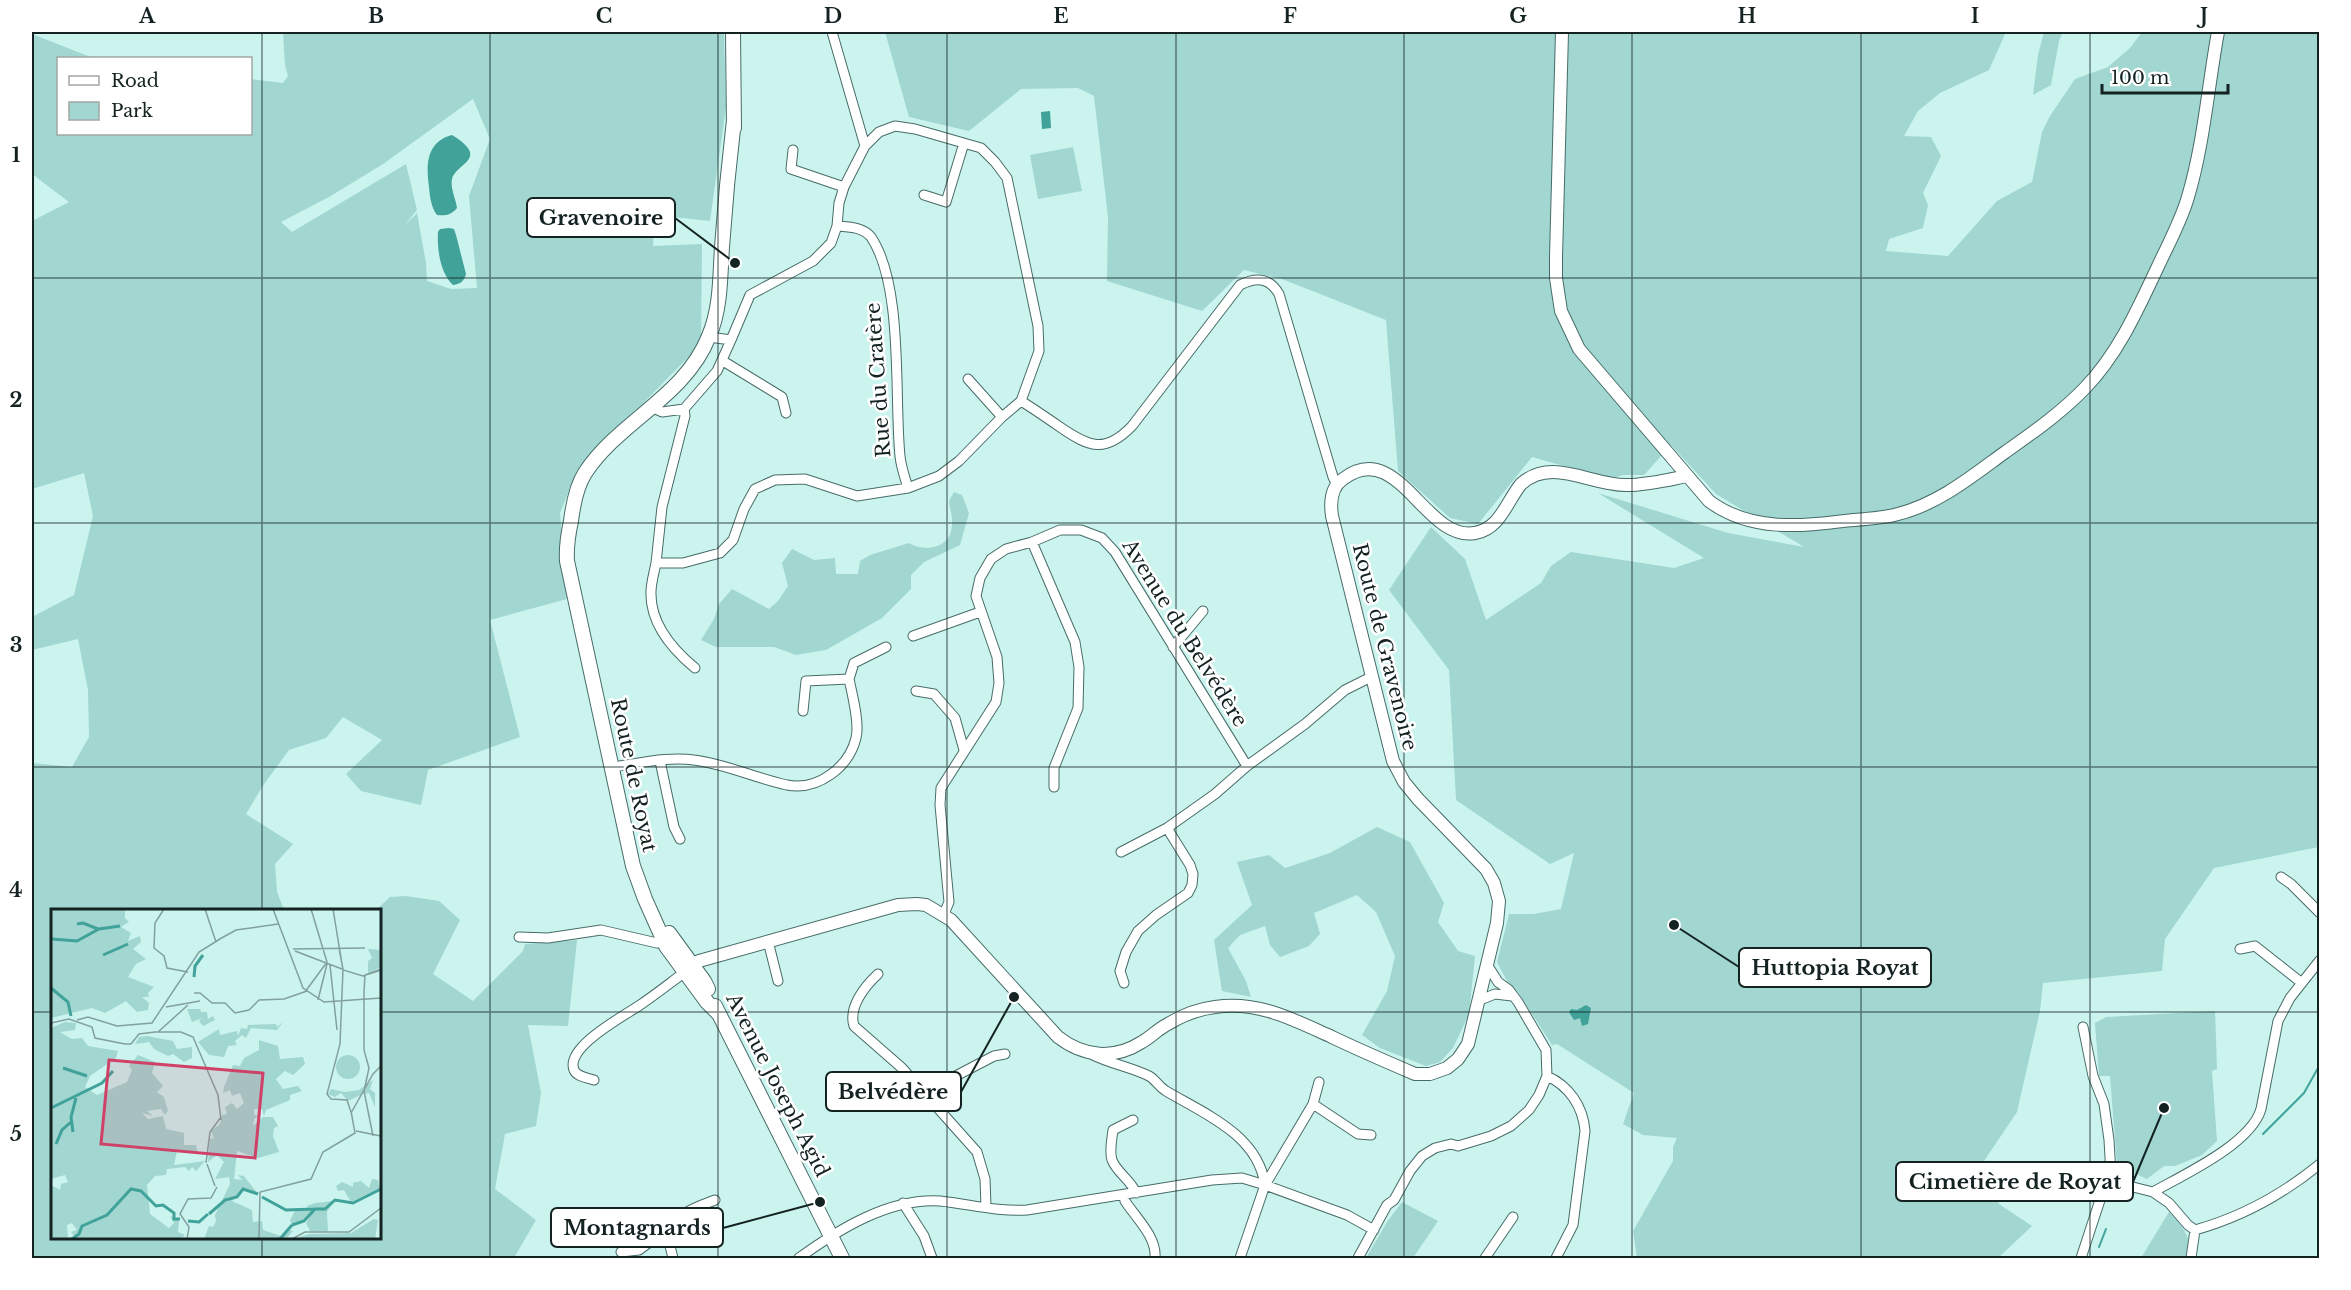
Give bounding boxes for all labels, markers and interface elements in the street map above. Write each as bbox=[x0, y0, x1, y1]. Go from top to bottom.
text: A bbox=[138, 4, 156, 28]
text: B bbox=[368, 4, 384, 28]
text: C bbox=[596, 4, 612, 28]
text: D bbox=[824, 4, 842, 28]
text: E bbox=[1053, 4, 1069, 28]
text: F bbox=[1283, 4, 1297, 28]
text: G bbox=[1509, 4, 1527, 28]
text: H bbox=[1738, 4, 1757, 28]
text: I bbox=[1971, 4, 1979, 28]
text: J bbox=[2196, 4, 2208, 28]
legend bbox=[57, 57, 252, 135]
scale bar bbox=[2102, 57, 2228, 95]
text: 100 m bbox=[2111, 67, 2169, 89]
text: Road bbox=[111, 70, 159, 92]
text: Park bbox=[111, 100, 153, 122]
text: 1 bbox=[12, 143, 21, 167]
callout: Gravenoire bbox=[527, 198, 675, 237]
text: Gravenoire bbox=[539, 205, 663, 231]
street label: Rue du Cratère bbox=[861, 302, 895, 458]
text: 2 bbox=[9, 388, 23, 412]
street label: Avenue du Belvédère bbox=[1117, 534, 1253, 731]
street label: Route de Gravenoire bbox=[1348, 541, 1422, 753]
text: 3 bbox=[10, 633, 22, 657]
street label: Route de Royat bbox=[606, 696, 662, 855]
text: 4 bbox=[9, 878, 23, 902]
inset map bbox=[51, 909, 381, 1239]
callout: Huttopia Royat bbox=[1739, 948, 1931, 987]
text: Huttopia Royat bbox=[1751, 955, 1919, 981]
street label: Avenue Joseph Agid bbox=[721, 988, 835, 1181]
callout: Belvédère bbox=[826, 1072, 961, 1111]
text: Belvédère bbox=[838, 1079, 948, 1105]
text: 5 bbox=[10, 1122, 22, 1146]
callout: Cimetière de Royat bbox=[1896, 1162, 2133, 1201]
text: Cimetière de Royat bbox=[1909, 1169, 2121, 1195]
callout: Montagnards bbox=[551, 1208, 723, 1247]
text: Montagnards bbox=[563, 1215, 711, 1241]

